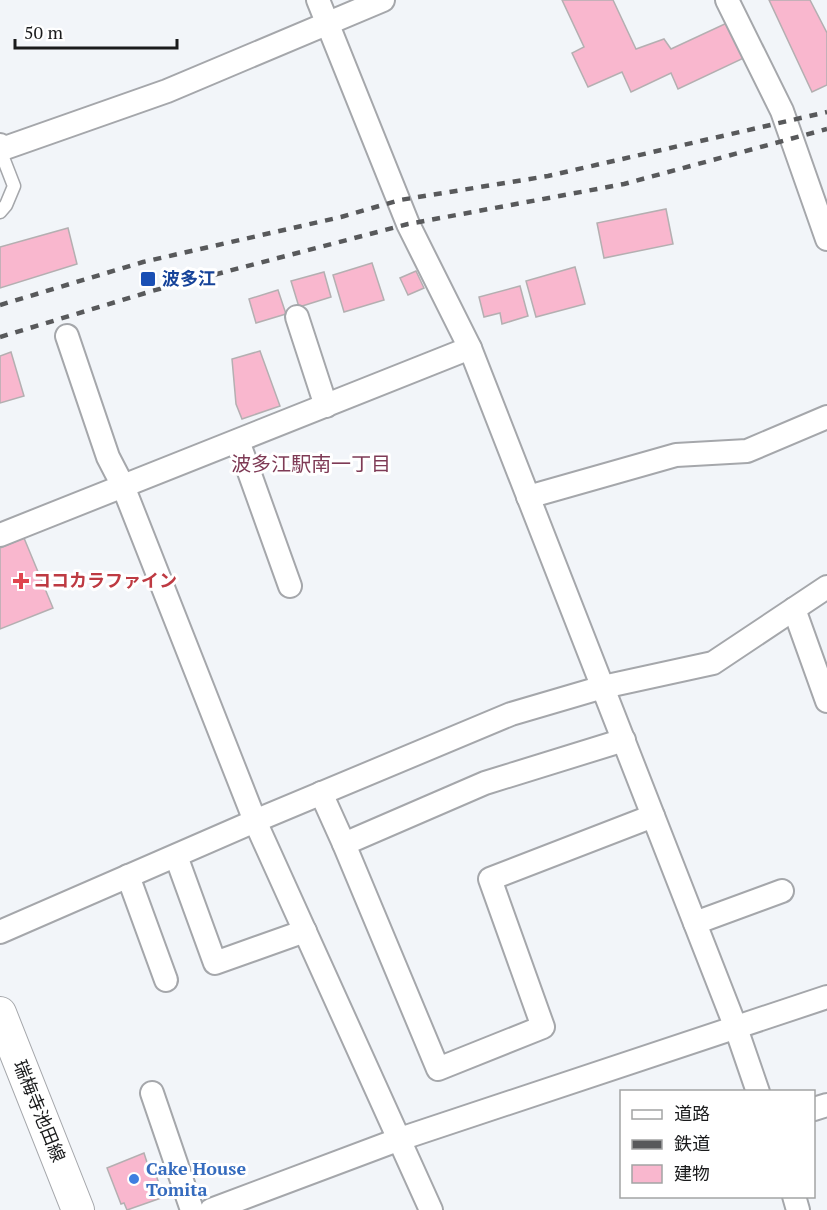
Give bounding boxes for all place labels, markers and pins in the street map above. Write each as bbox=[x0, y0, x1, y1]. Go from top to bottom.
place label: 波多江 bbox=[162, 266, 216, 290]
marker: 波多江 bbox=[139, 270, 157, 288]
place label: ココカラファイン bbox=[33, 568, 177, 592]
marker: ココカラファイン bbox=[14, 574, 28, 588]
place label: Cake House Tomita bbox=[146, 1156, 246, 1201]
marker: Cake House Tomita bbox=[127, 1172, 141, 1186]

